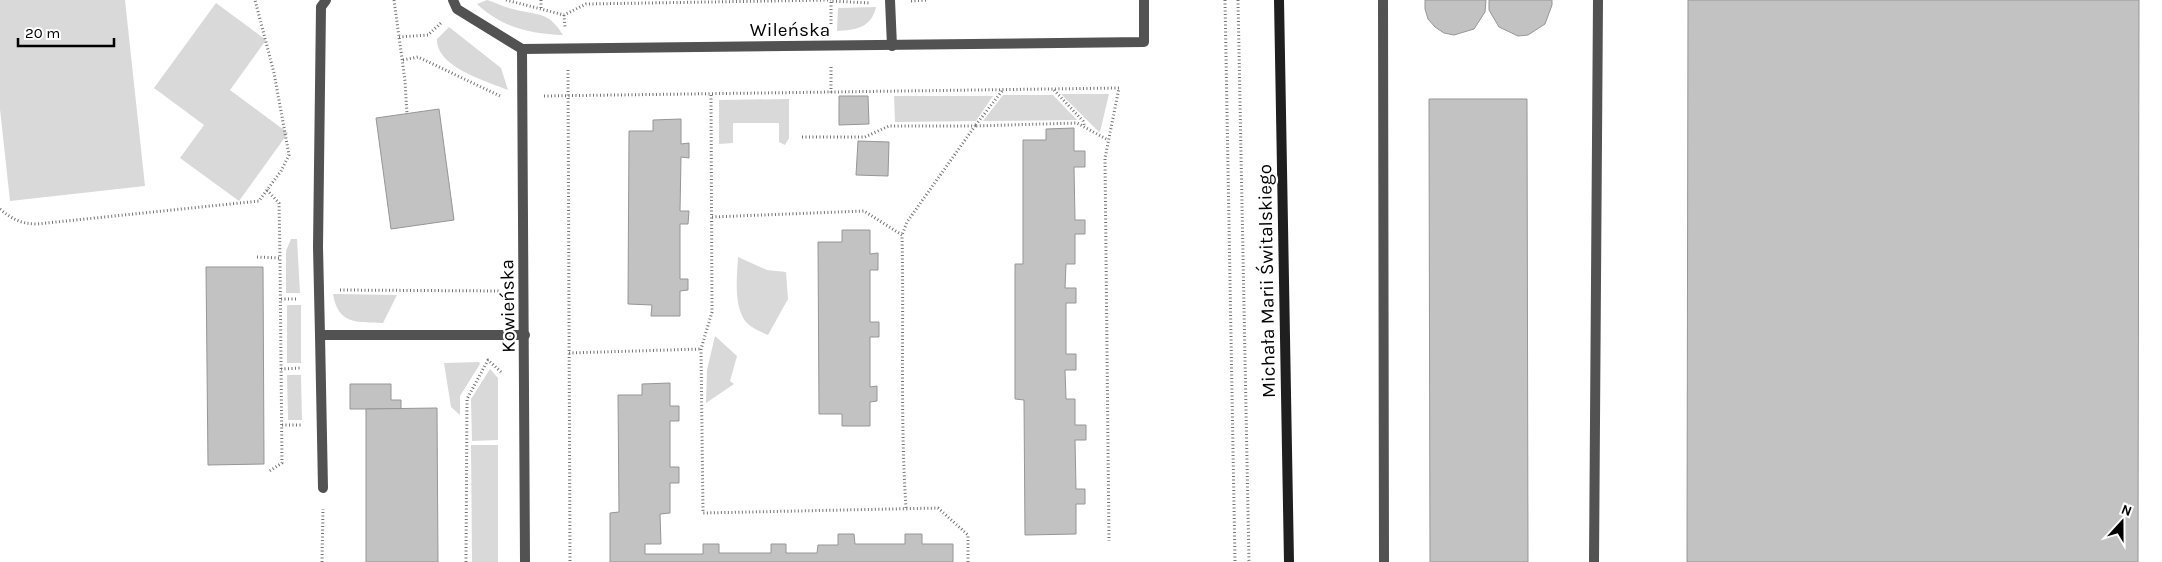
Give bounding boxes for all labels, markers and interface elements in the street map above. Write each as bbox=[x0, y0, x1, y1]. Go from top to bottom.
scale bar bbox=[18, 15, 114, 47]
street label: Wileńska bbox=[750, 19, 830, 41]
text: 20 m bbox=[25, 24, 60, 42]
street label: Michała Marii Świtalskiego bbox=[1253, 164, 1280, 398]
street label: Kowieńska bbox=[496, 259, 520, 353]
north arrow bbox=[2097, 497, 2147, 547]
text: N bbox=[2119, 501, 2134, 520]

